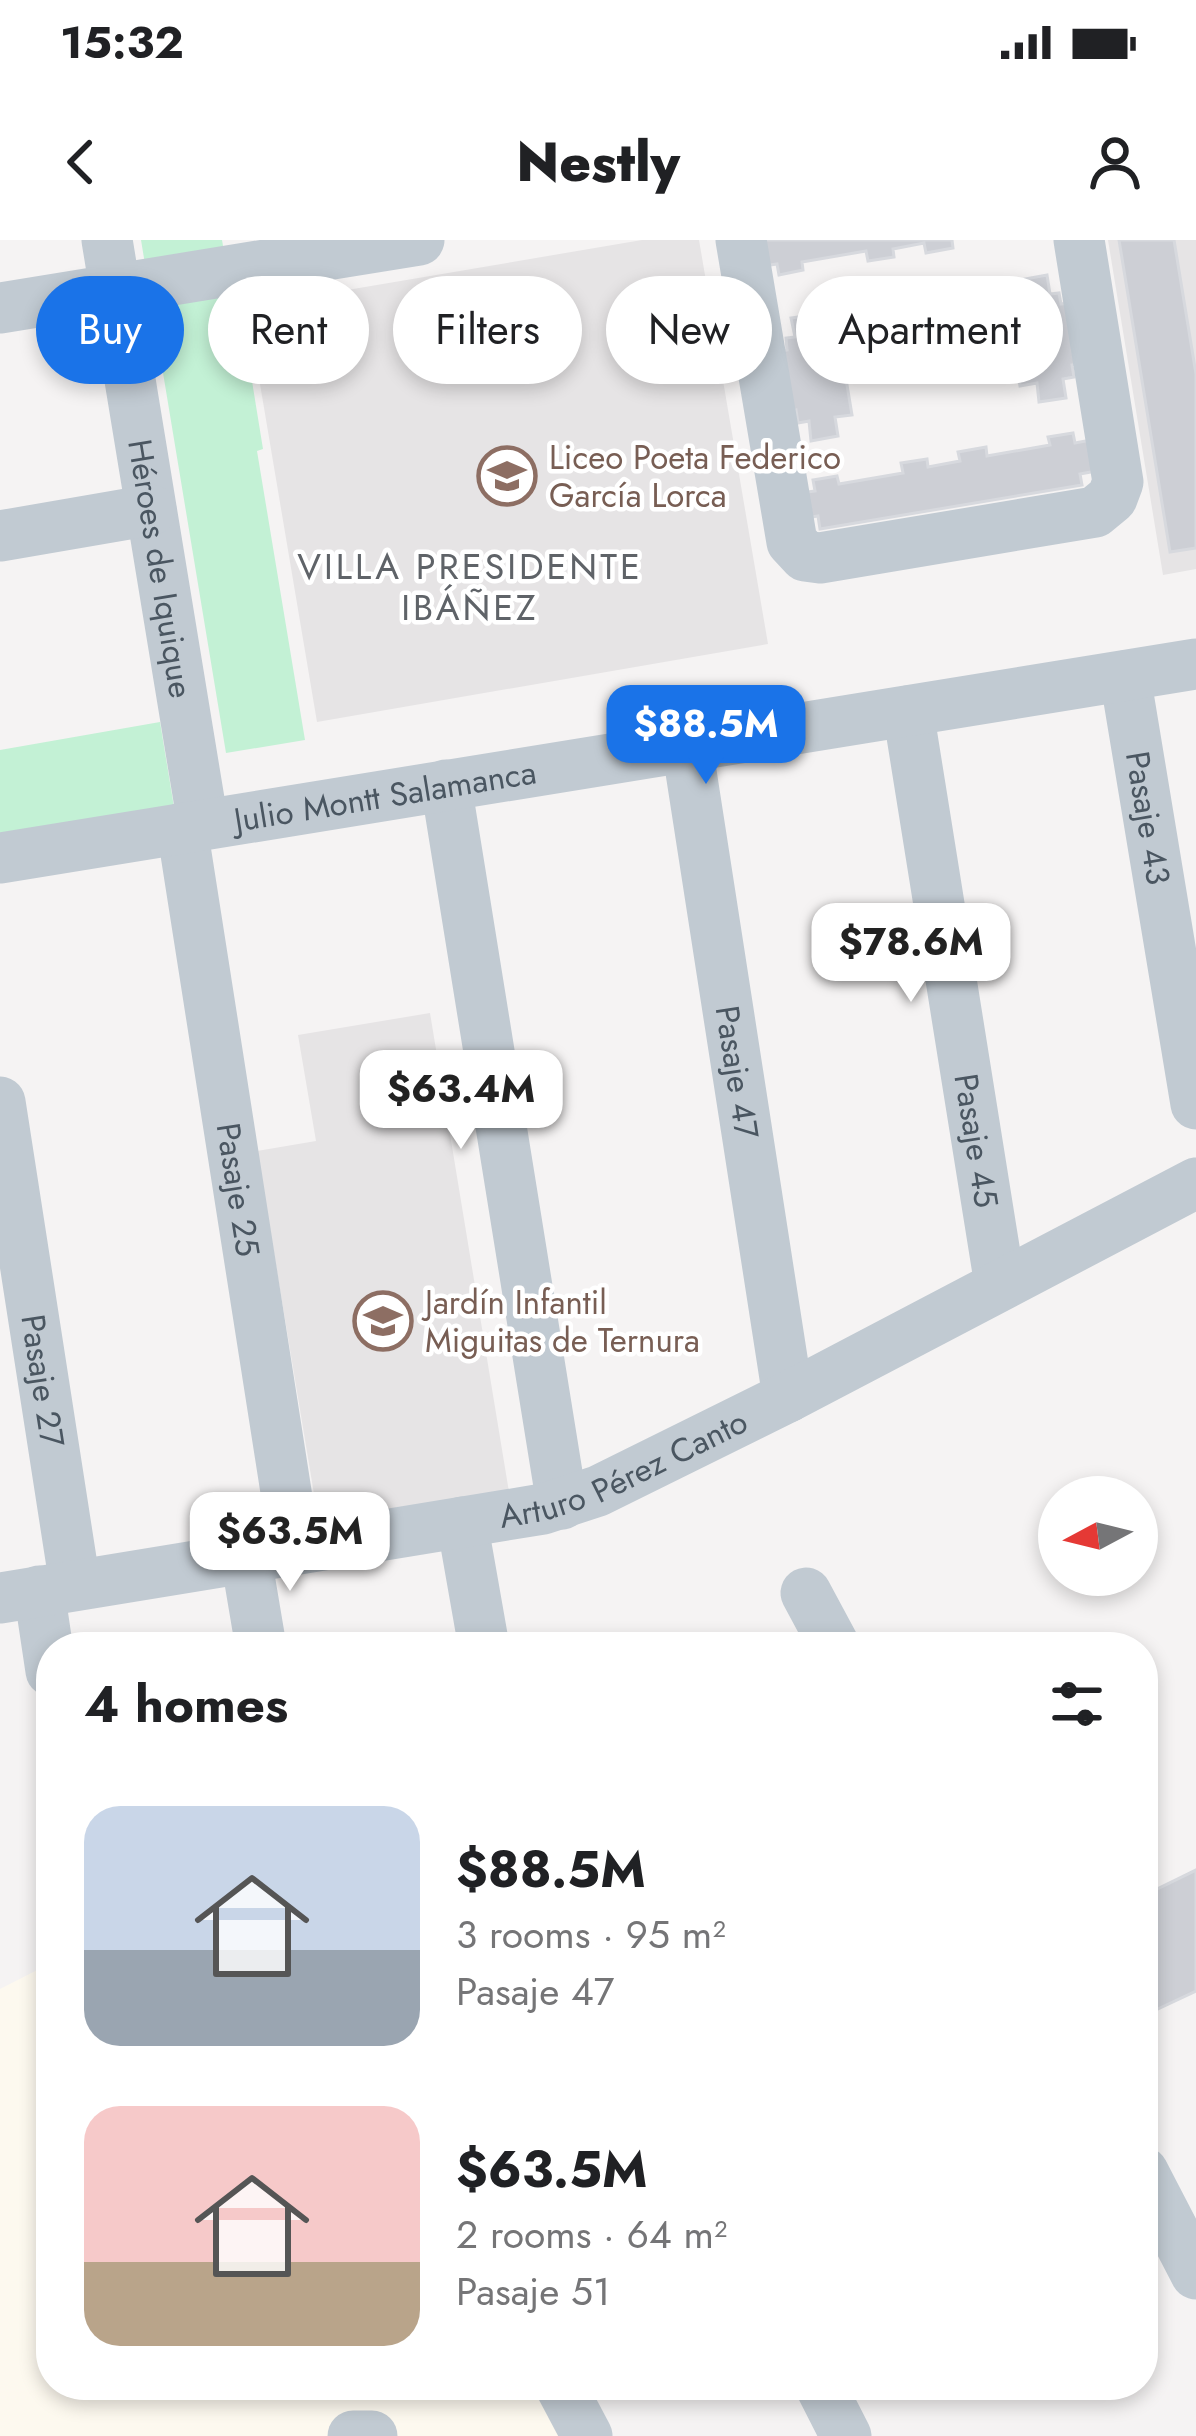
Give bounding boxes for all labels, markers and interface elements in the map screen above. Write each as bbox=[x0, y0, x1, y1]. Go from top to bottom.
text: 15:32 bbox=[60, 10, 184, 75]
text: Nestly bbox=[516, 123, 680, 201]
icon: back bbox=[48, 129, 114, 195]
icon: person bbox=[1082, 129, 1148, 195]
chip: Buy bbox=[36, 276, 184, 384]
chip: Rent bbox=[208, 276, 369, 384]
chip: Filters bbox=[393, 276, 582, 384]
chip: New bbox=[606, 276, 772, 384]
chip: Apartment bbox=[796, 276, 1063, 384]
place label: Liceo Poeta Federico García Lorca bbox=[549, 434, 841, 519]
street label: Héroes de Iquique bbox=[116, 436, 205, 701]
school or university icon: Liceo Poeta Federico García Lorca bbox=[476, 445, 538, 507]
district label: VILLA PRESIDENTE IBÁÑEZ bbox=[297, 540, 643, 633]
pin: $88.5M bbox=[608, 685, 804, 787]
text: $88.5M bbox=[633, 695, 779, 752]
street label: Julio Montt Salamanca bbox=[227, 748, 539, 844]
street label: Pasaje 43 bbox=[1114, 748, 1182, 888]
pin: $78.6M bbox=[813, 903, 1009, 1005]
text: $78.6M bbox=[838, 913, 984, 970]
street label: Pasaje 47 bbox=[704, 1002, 771, 1143]
pin: $63.4M bbox=[363, 1050, 559, 1152]
text: $63.4M bbox=[387, 1060, 535, 1117]
street label: Pasaje 45 bbox=[942, 1070, 1010, 1211]
street label: Pasaje 25 bbox=[205, 1119, 272, 1260]
place label: Jardín Infantil Miguitas de Ternura bbox=[421, 1279, 700, 1364]
school or university icon: Jardín Infantil Miguitas de Ternura bbox=[352, 1290, 414, 1352]
street label: Pasaje 27 bbox=[9, 1311, 76, 1451]
street label: Arturo Pérez Canto bbox=[496, 1398, 755, 1540]
north arrow bbox=[1038, 1476, 1158, 1596]
map controls bbox=[1038, 1476, 1158, 1596]
pin: $63.5M bbox=[192, 1492, 388, 1594]
text: $63.5M bbox=[217, 1502, 363, 1559]
text: 4 homes bbox=[84, 1667, 288, 1741]
icon: filters bbox=[1044, 1671, 1110, 1737]
text: $88.5M bbox=[456, 1832, 646, 1906]
icon: home bbox=[180, 1854, 324, 1998]
text: 3 rooms · 95 m² bbox=[456, 1906, 726, 1963]
text: Pasaje 47 bbox=[456, 1963, 614, 2020]
text: $63.5M bbox=[456, 2132, 648, 2206]
icon: home bbox=[180, 2154, 324, 2298]
text: 2 rooms · 64 m² bbox=[456, 2206, 727, 2263]
text: Pasaje 51 bbox=[456, 2263, 611, 2320]

